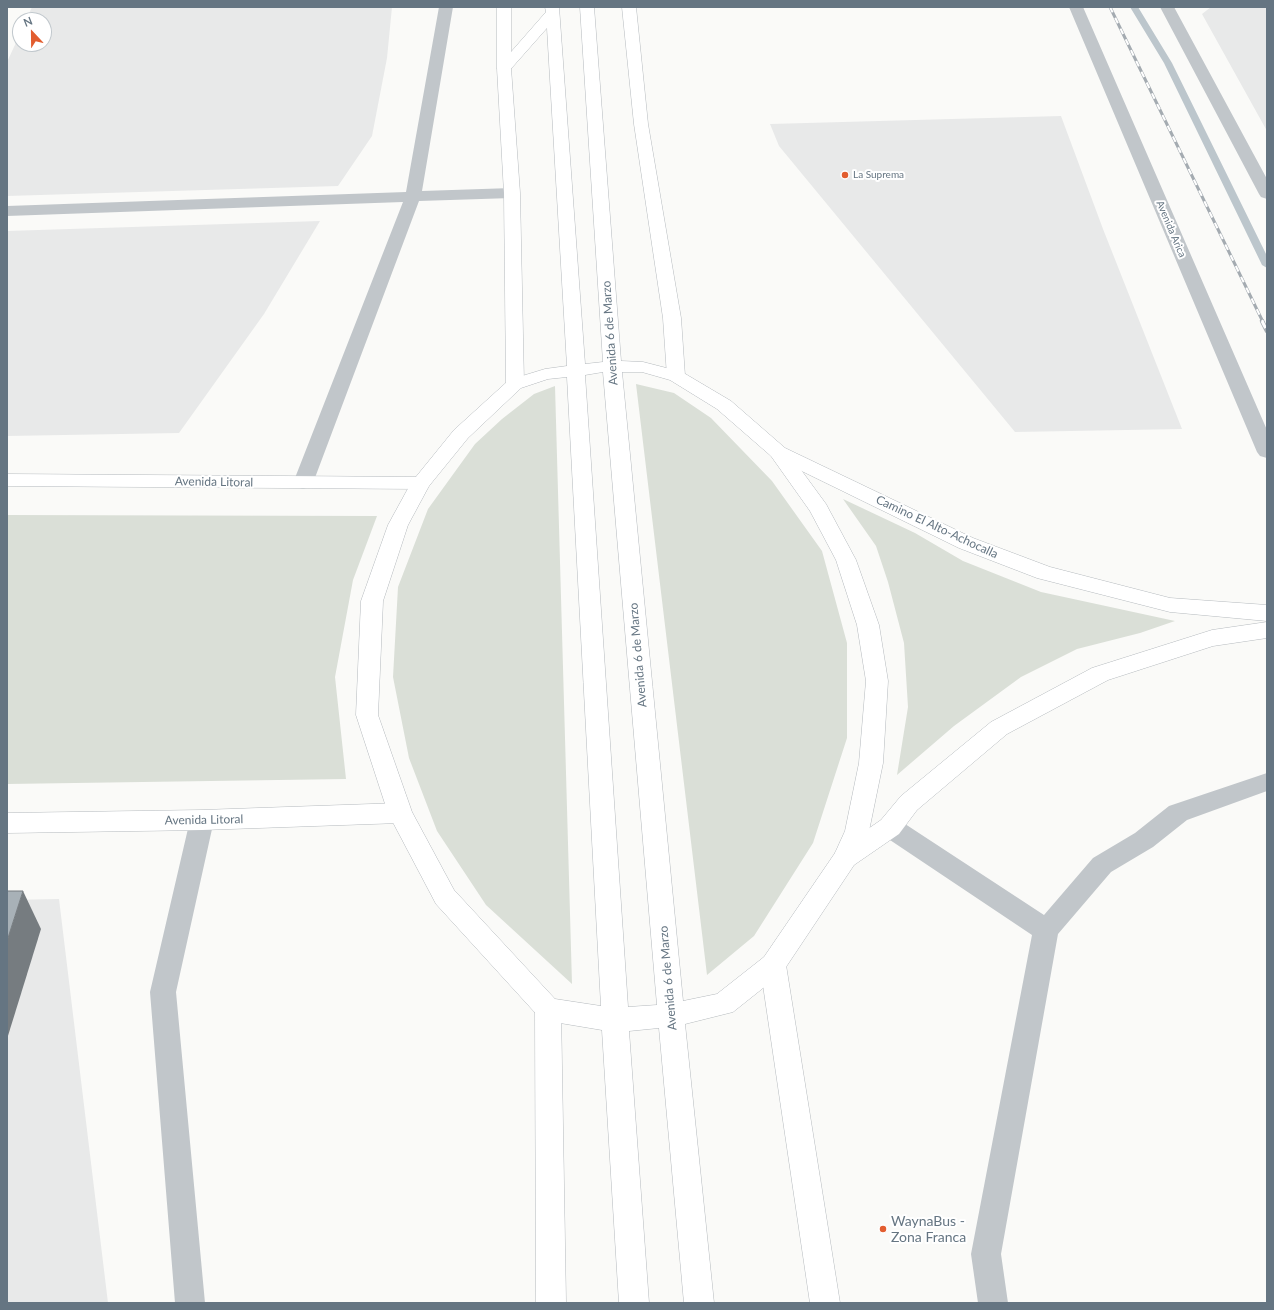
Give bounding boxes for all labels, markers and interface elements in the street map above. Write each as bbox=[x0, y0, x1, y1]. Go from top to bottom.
north arrow bbox=[12, 12, 52, 52]
text: N bbox=[21, 14, 34, 29]
place label: La Suprema bbox=[853, 169, 904, 181]
marker: La Suprema bbox=[840, 170, 850, 180]
street label: Avenida Arica bbox=[1154, 199, 1188, 259]
street label: Avenida 6 de Marzo bbox=[599, 280, 621, 386]
street label: Avenida Litoral bbox=[175, 474, 253, 490]
street label: Camino El Alto-Achocalla bbox=[874, 492, 1000, 562]
street label: Avenida 6 de Marzo bbox=[626, 602, 650, 708]
street label: Avenida Litoral bbox=[165, 812, 243, 828]
street label: Avenida 6 de Marzo bbox=[656, 925, 680, 1031]
place label: WaynaBus - Zona Franca bbox=[891, 1213, 966, 1246]
marker: WaynaBus - Zona Franca bbox=[878, 1224, 888, 1234]

